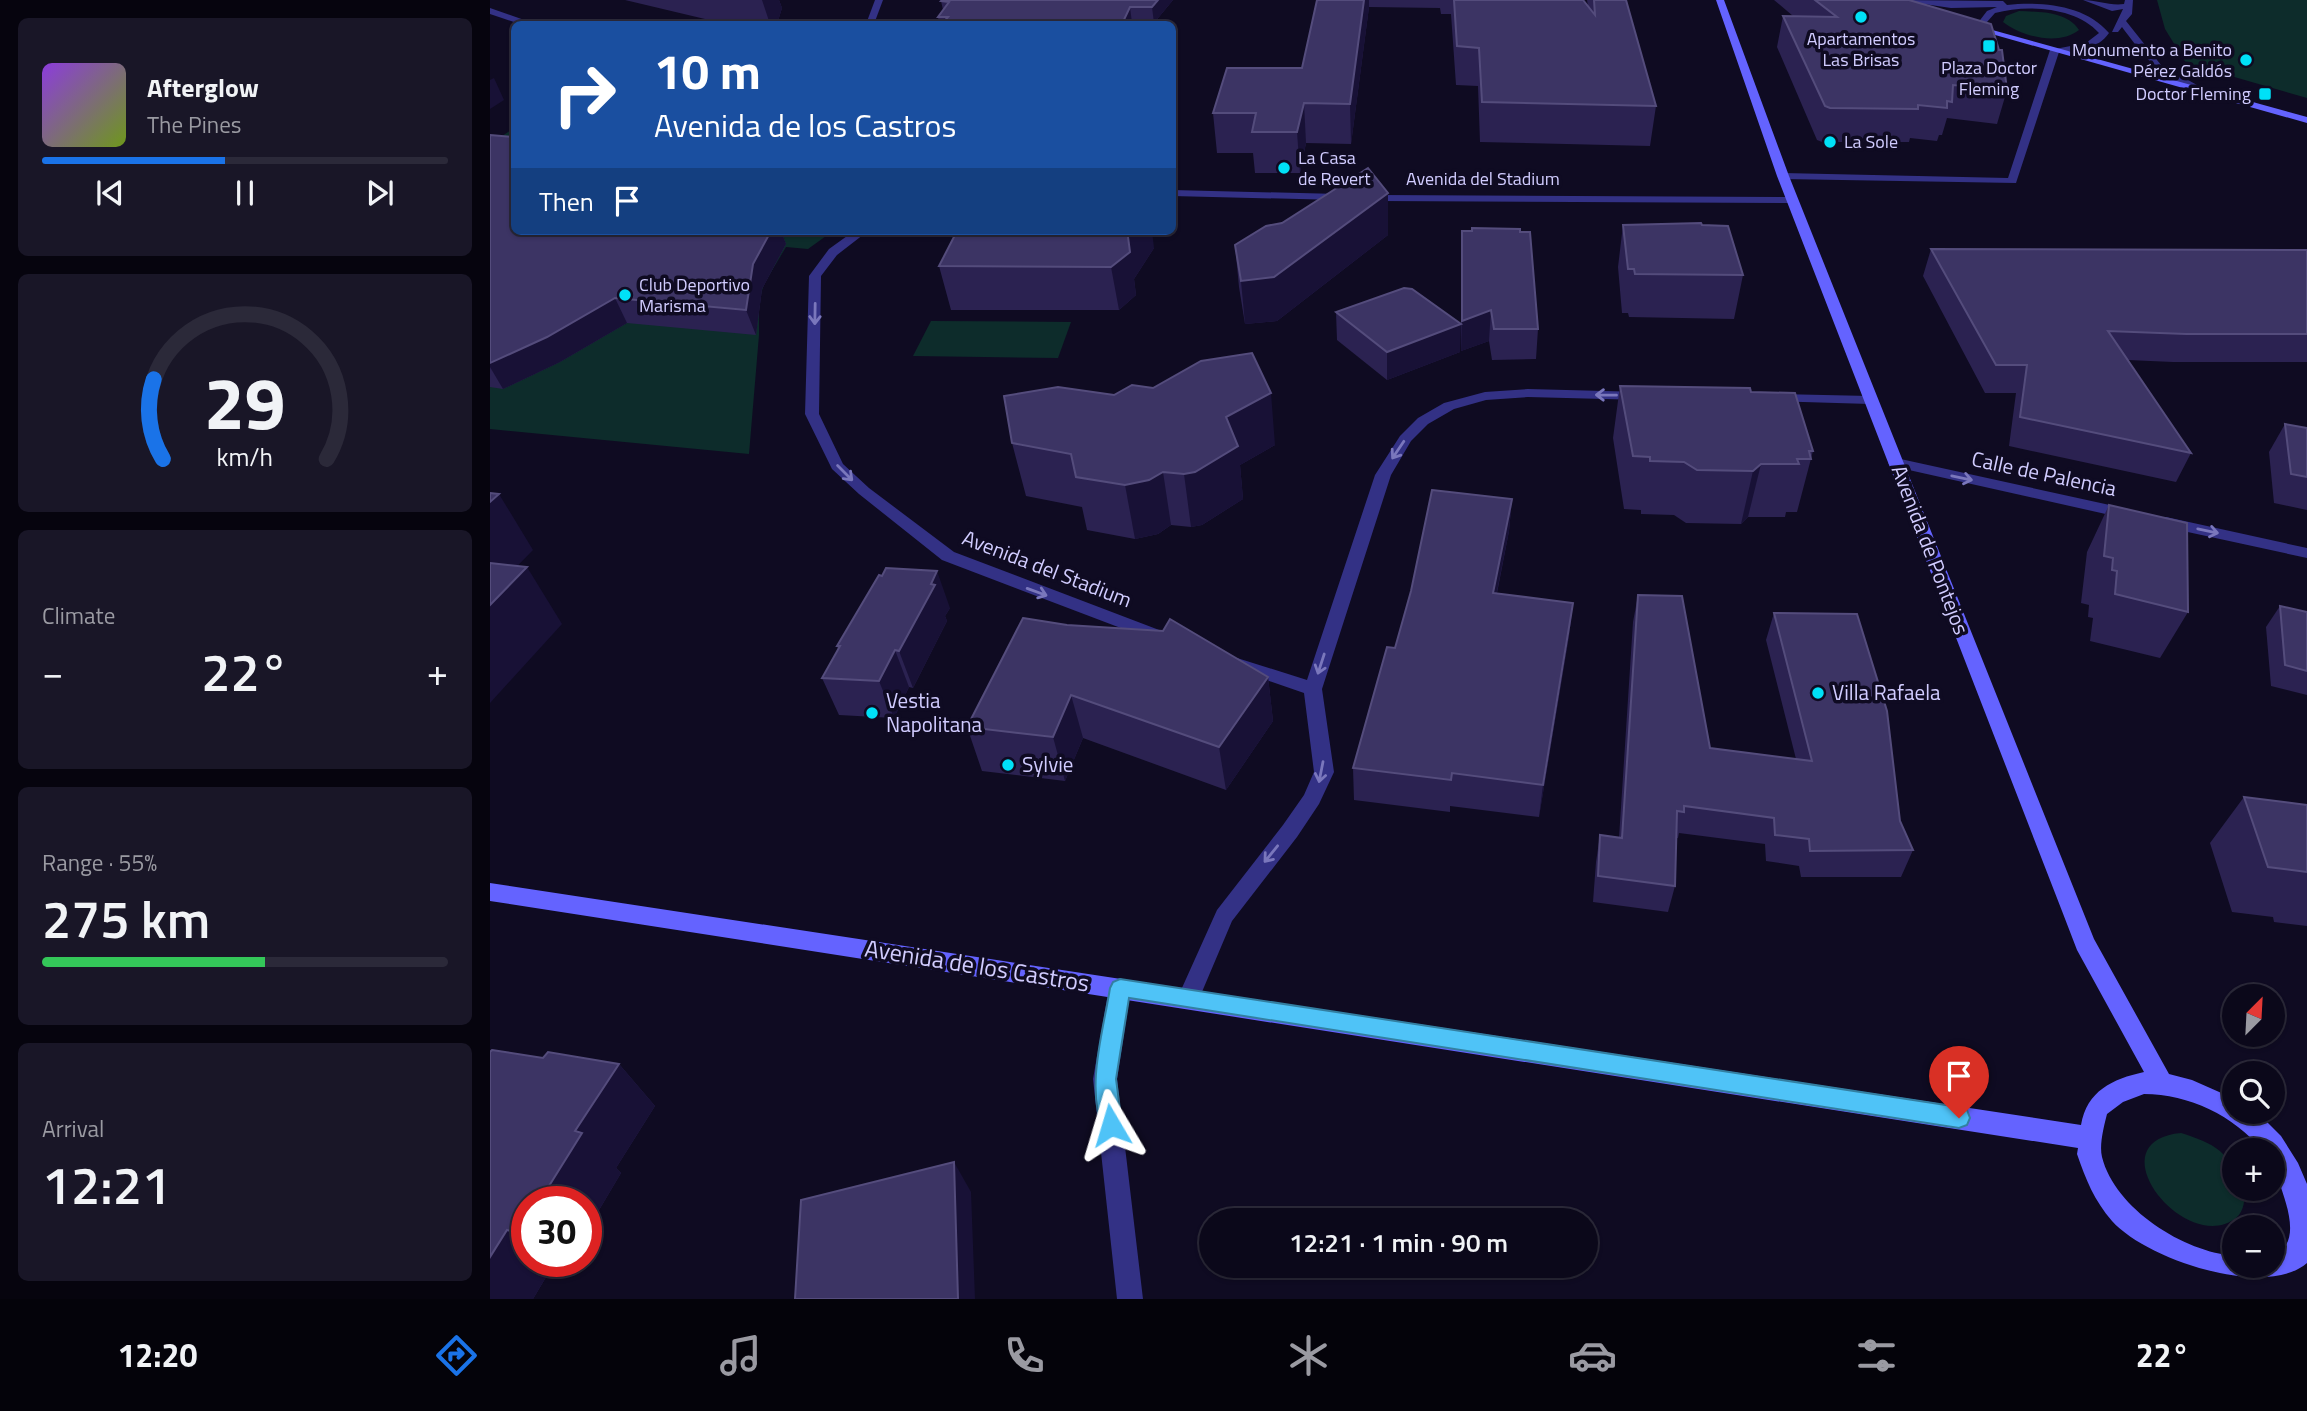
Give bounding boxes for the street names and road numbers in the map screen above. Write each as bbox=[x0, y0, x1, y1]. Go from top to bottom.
street label: Avenida del Stadium bbox=[1406, 165, 1560, 192]
street label: Calle de Palencia bbox=[1969, 442, 2120, 504]
street label: Avenida de Pontejos bbox=[1884, 460, 1978, 639]
street label: Avenida del Stadium bbox=[958, 521, 1137, 615]
street label: Avenida de los Castros bbox=[862, 929, 1092, 1001]

